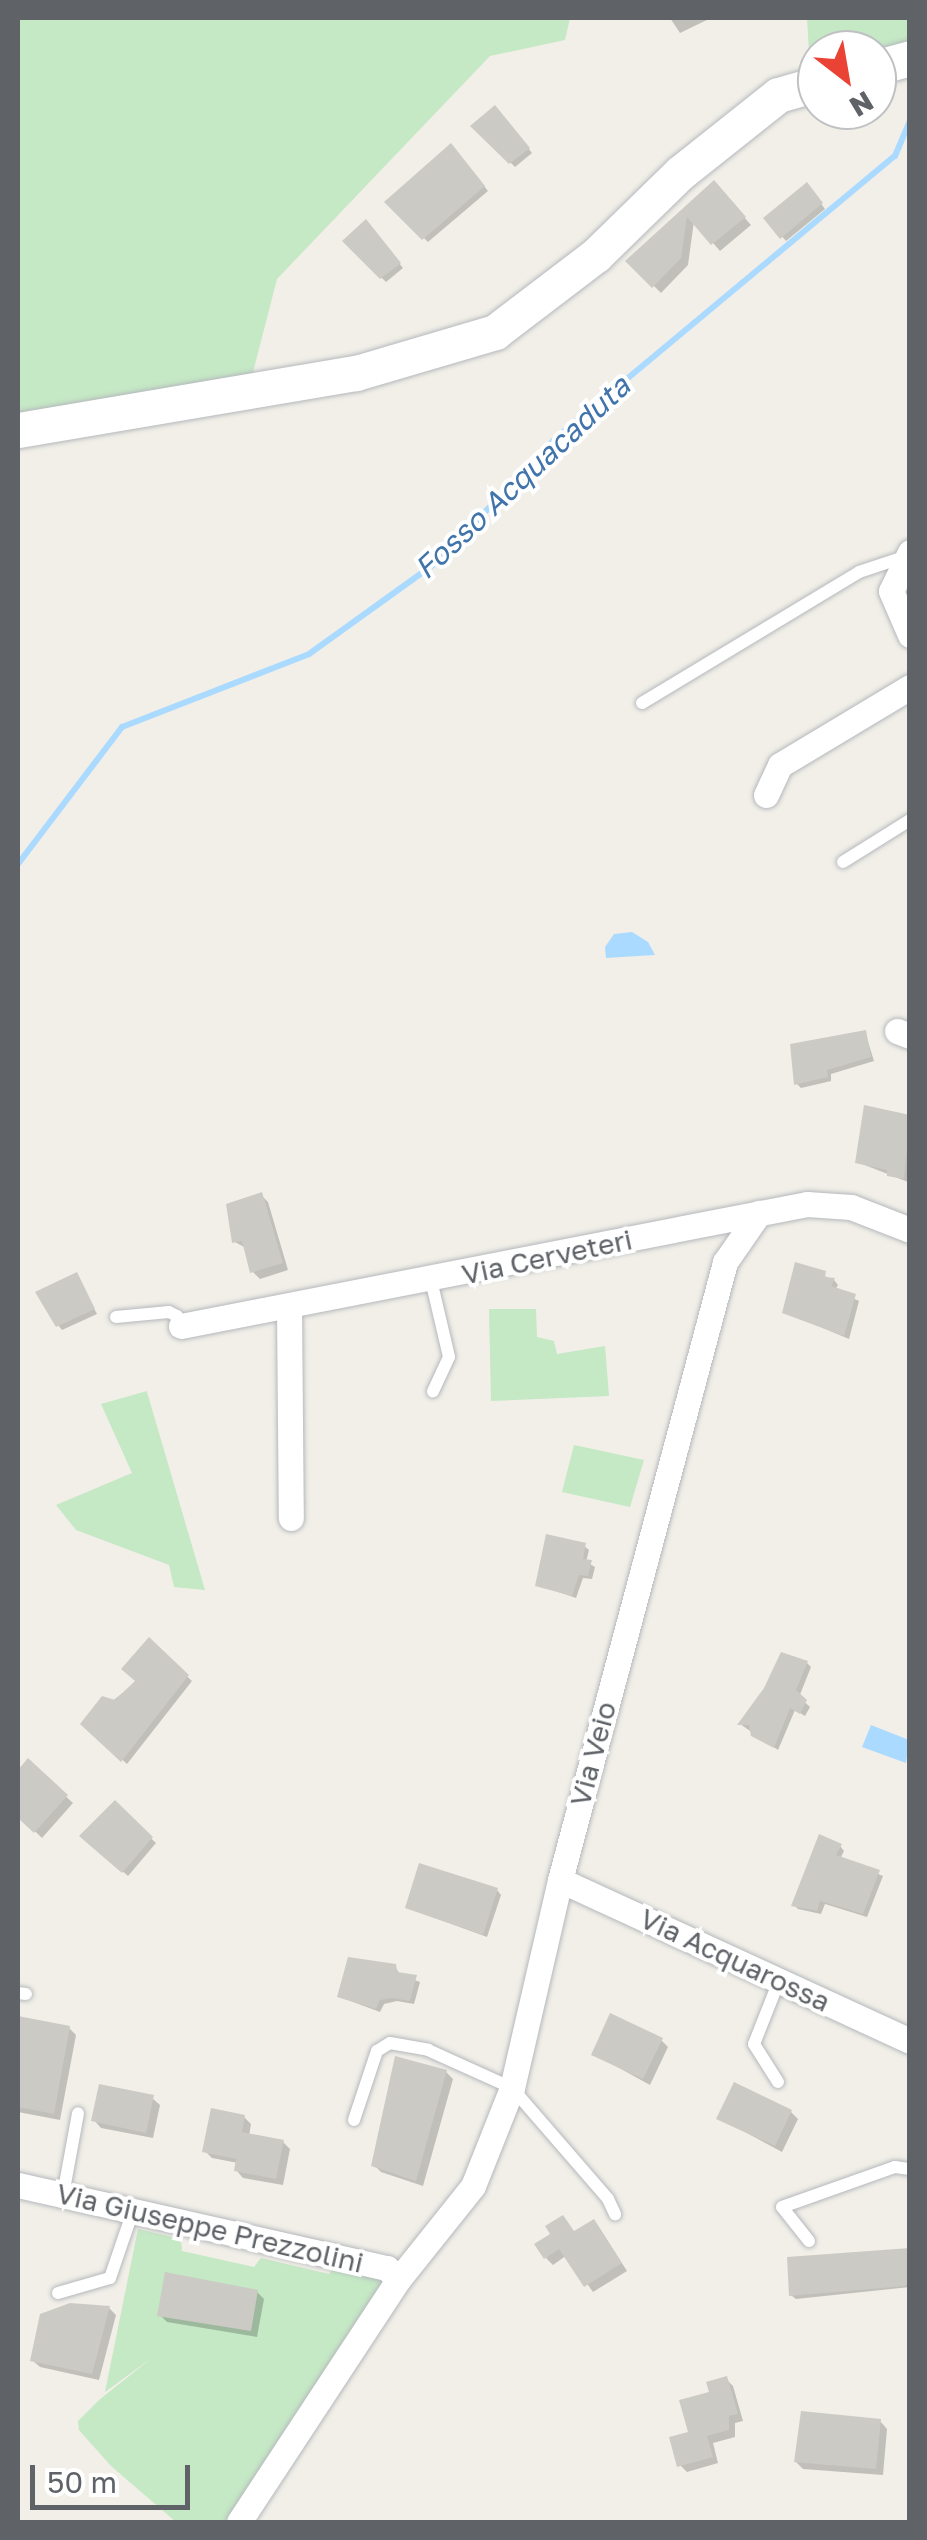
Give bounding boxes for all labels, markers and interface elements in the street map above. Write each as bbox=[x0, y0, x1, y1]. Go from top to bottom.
north arrow bbox=[797, 30, 897, 130]
text: N bbox=[844, 85, 879, 124]
water label: Fosso Acquacaduta bbox=[407, 368, 637, 586]
street label: Via Cerveteri bbox=[459, 1223, 635, 1291]
street label: Via Veio bbox=[563, 1698, 623, 1810]
street label: Via Acquarossa bbox=[635, 1901, 835, 2019]
street label: Via Giuseppe Prezzolini bbox=[53, 2176, 367, 2280]
scale bar bbox=[35, 2445, 195, 2507]
text: 50 m bbox=[47, 2464, 117, 2500]

